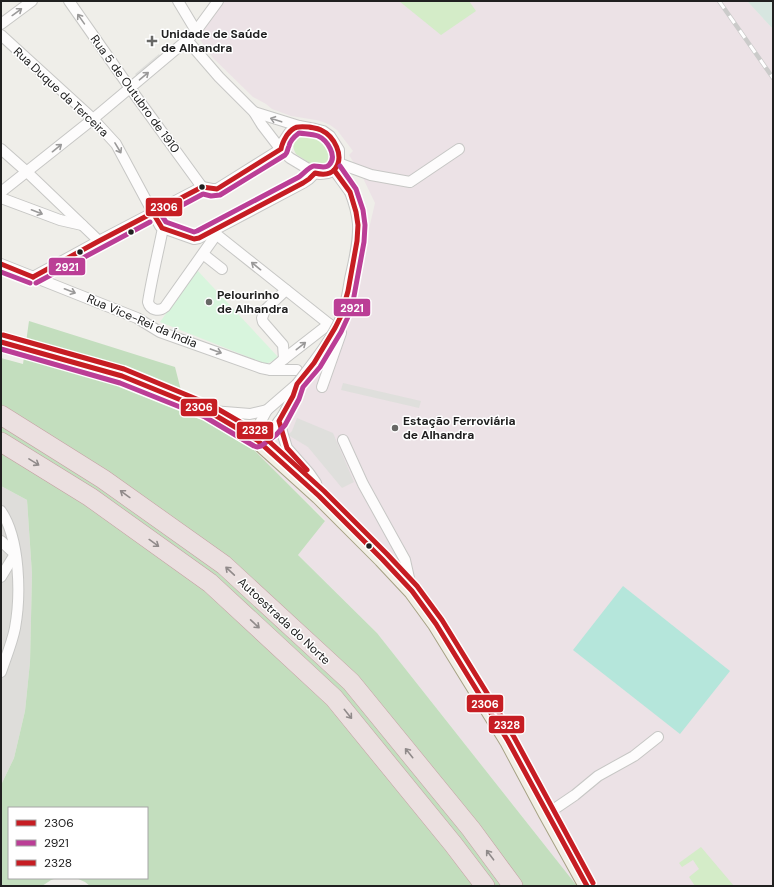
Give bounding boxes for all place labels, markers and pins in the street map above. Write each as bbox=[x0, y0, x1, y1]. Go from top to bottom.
place label: Unidade de Saúde de Alhandra bbox=[161, 26, 267, 56]
marker: Unidade de Saúde de Alhandra bbox=[146, 35, 158, 47]
unlabelled marker bbox=[197, 182, 207, 192]
unlabelled marker bbox=[126, 227, 136, 237]
unlabelled marker bbox=[75, 247, 85, 257]
place label: Pelourinho de Alhandra bbox=[217, 287, 288, 317]
marker: Pelourinho de Alhandra bbox=[204, 297, 214, 307]
place label: Estação Ferroviária de Alhandra bbox=[403, 413, 516, 443]
marker: Estação Ferroviária de Alhandra bbox=[390, 423, 400, 433]
unlabelled marker bbox=[364, 541, 374, 551]

